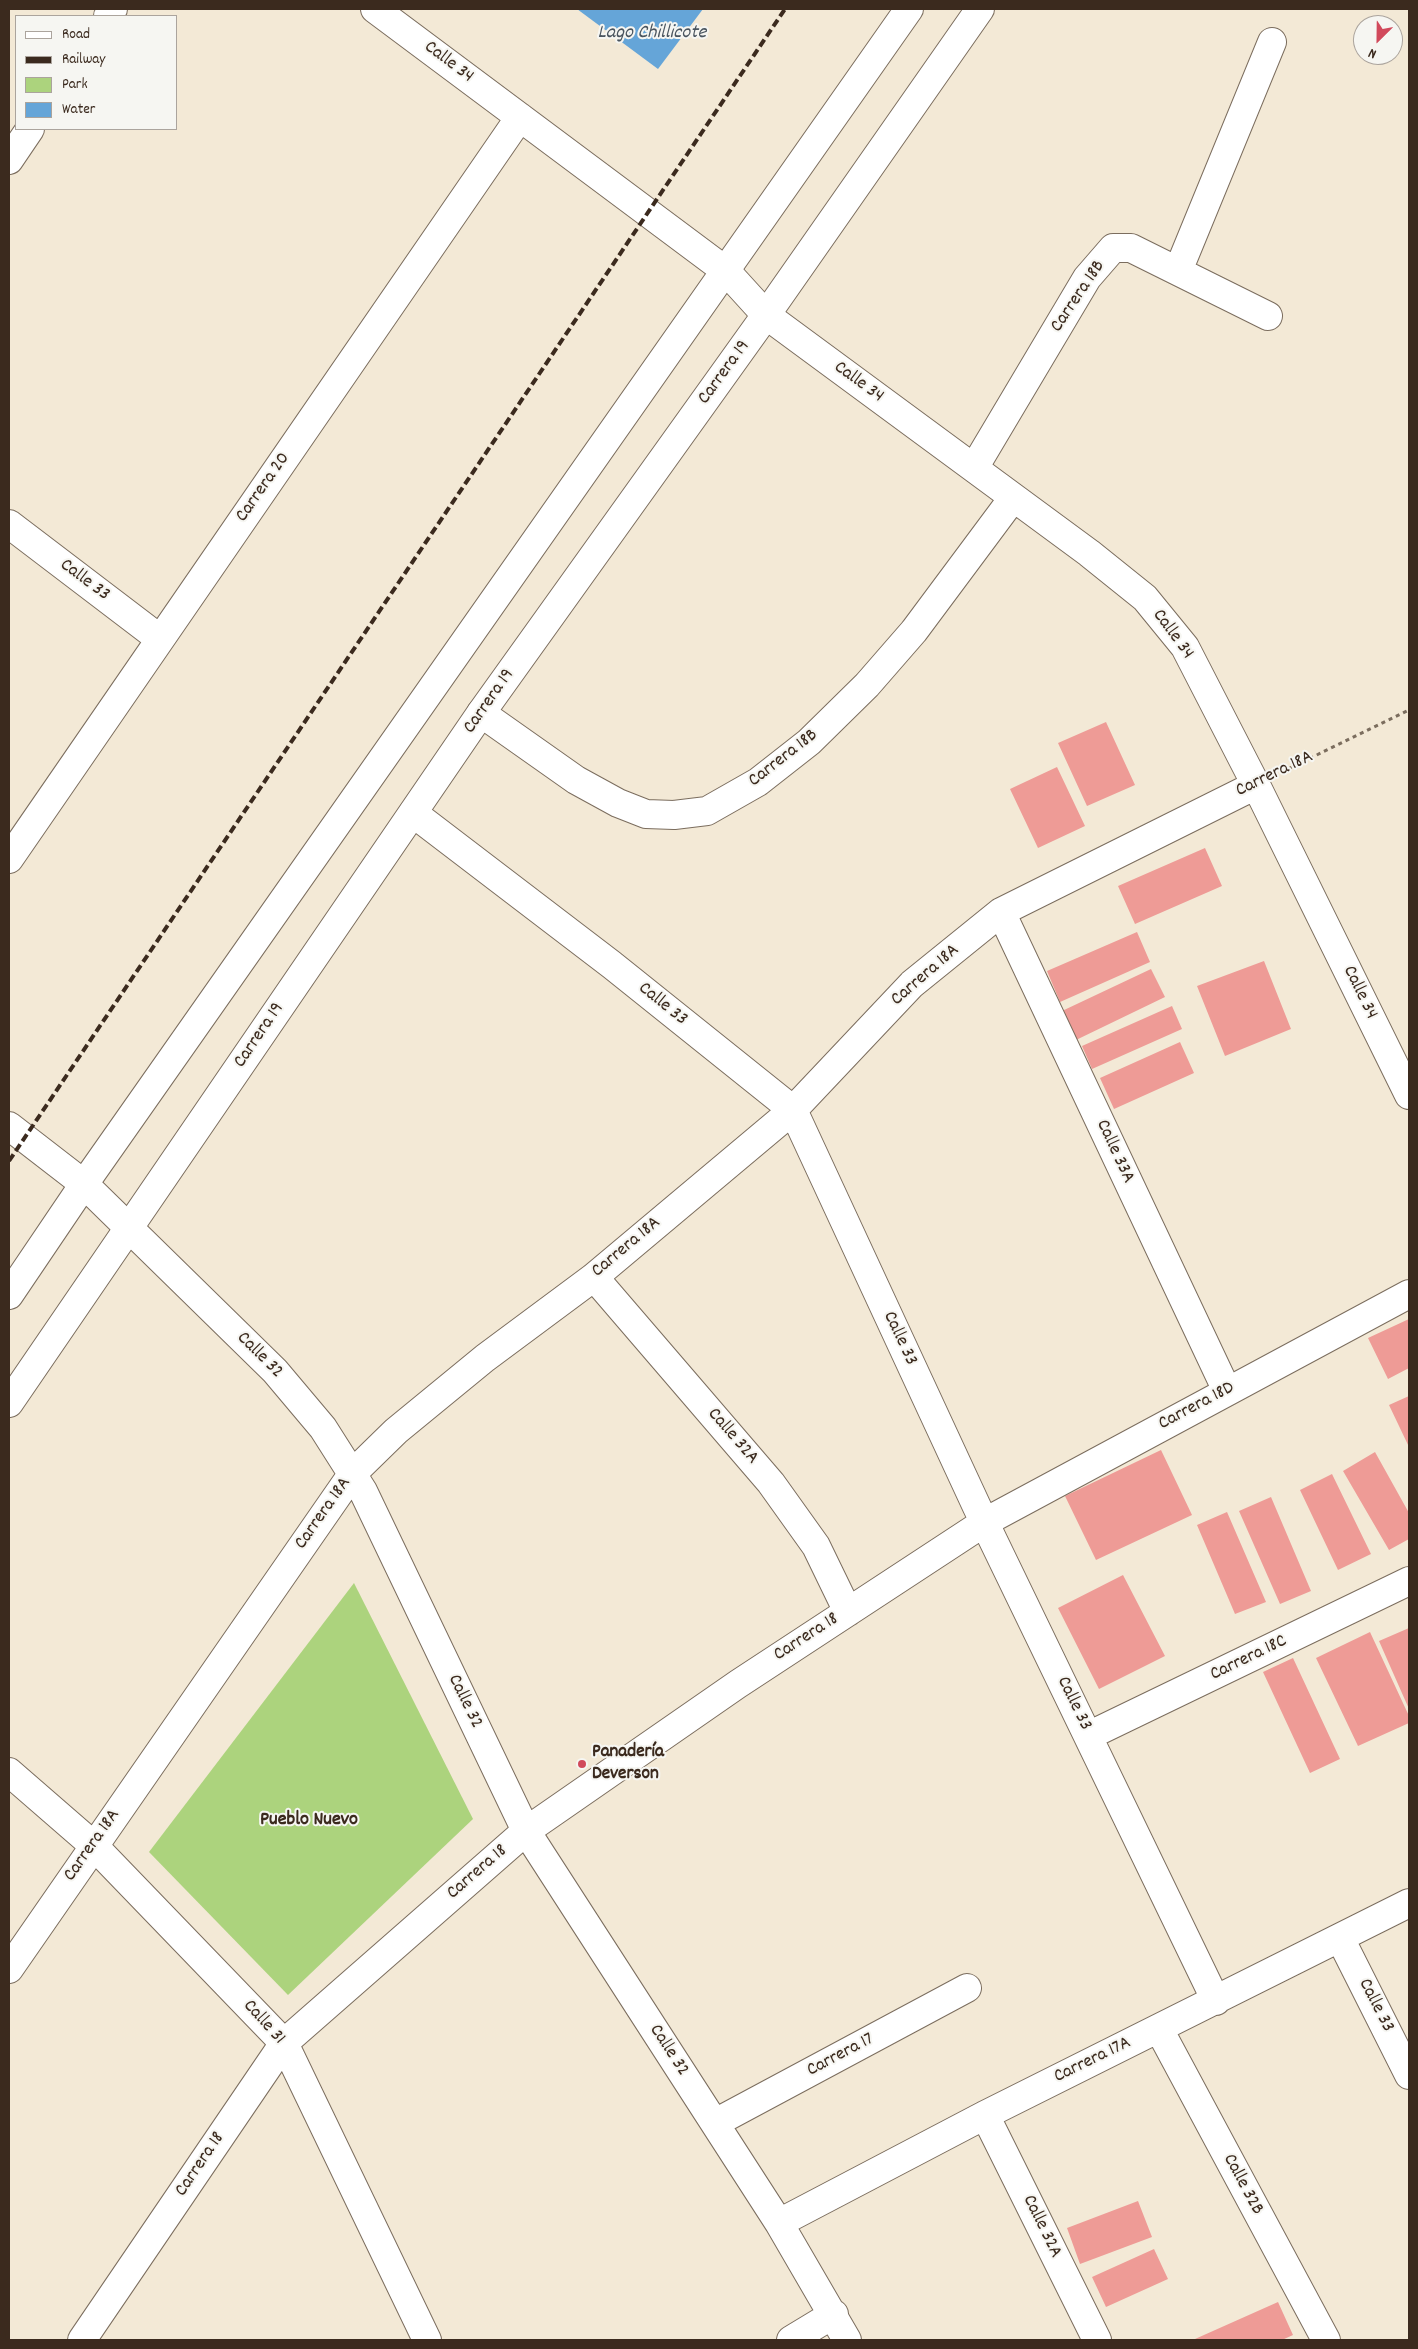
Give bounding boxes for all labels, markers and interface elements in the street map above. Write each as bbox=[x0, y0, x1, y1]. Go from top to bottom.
legend bbox=[15, 15, 178, 130]
north arrow bbox=[1353, 15, 1403, 65]
water label: Lago Chillicote bbox=[598, 22, 706, 46]
text: Road bbox=[62, 24, 90, 46]
street label: Calle 34 bbox=[419, 37, 477, 89]
text: N bbox=[1365, 42, 1380, 63]
text: Railway bbox=[62, 49, 105, 71]
text: Park bbox=[62, 74, 88, 96]
text: Water bbox=[62, 99, 95, 121]
street label: Carrera 18B bbox=[1047, 257, 1111, 337]
street label: Carrera 19 bbox=[694, 336, 756, 410]
street label: Calle 34 bbox=[828, 357, 888, 409]
street label: Carrera 20 bbox=[232, 449, 296, 527]
street label: Calle 33 bbox=[54, 555, 114, 607]
street label: Calle 34 bbox=[1146, 605, 1198, 665]
street label: Carrera 19 bbox=[459, 665, 521, 739]
street label: Carrera 18B bbox=[745, 725, 823, 793]
street label: Carrera 18A bbox=[1233, 747, 1317, 803]
street label: Carrera 18A bbox=[887, 940, 965, 1012]
street label: Calle 34 bbox=[1336, 963, 1382, 1023]
street label: Calle 33 bbox=[633, 978, 691, 1032]
street label: Carrera 19 bbox=[230, 999, 290, 1073]
street label: Calle 33A bbox=[1089, 1117, 1139, 1187]
street label: Carrera 18A bbox=[588, 1213, 666, 1283]
street label: Calle 33 bbox=[877, 1308, 921, 1370]
street label: Calle 32 bbox=[231, 1328, 287, 1384]
street label: Carrera 18D bbox=[1155, 1378, 1239, 1436]
street label: Calle 32A bbox=[701, 1404, 763, 1470]
street label: Carrera 18A bbox=[291, 1473, 357, 1555]
street label: Carrera 18 bbox=[770, 1609, 844, 1667]
street label: Carrera 18C bbox=[1207, 1631, 1291, 1687]
street label: Calle 32 bbox=[441, 1671, 487, 1733]
street label: Calle 33 bbox=[1050, 1673, 1096, 1735]
place label: Panadería Deverson bbox=[592, 1742, 664, 1786]
marker: Panadería Deverson bbox=[576, 1758, 588, 1770]
street label: Carrera 18A bbox=[60, 1805, 126, 1887]
district label: Pueblo Nuevo bbox=[260, 1809, 358, 1833]
street label: Carrera 18 bbox=[443, 1841, 513, 1905]
street label: Calle 33 bbox=[1352, 1975, 1398, 2037]
street label: Calle 31 bbox=[237, 1996, 289, 2050]
street label: Calle 32 bbox=[643, 2021, 693, 2081]
street label: Carrera 17 bbox=[804, 2029, 878, 2083]
street label: Carrera 17A bbox=[1051, 2033, 1135, 2089]
street label: Carrera 18 bbox=[171, 2128, 231, 2202]
street label: Calle 32B bbox=[1216, 2151, 1268, 2219]
street label: Calle 32A bbox=[1016, 2192, 1066, 2262]

